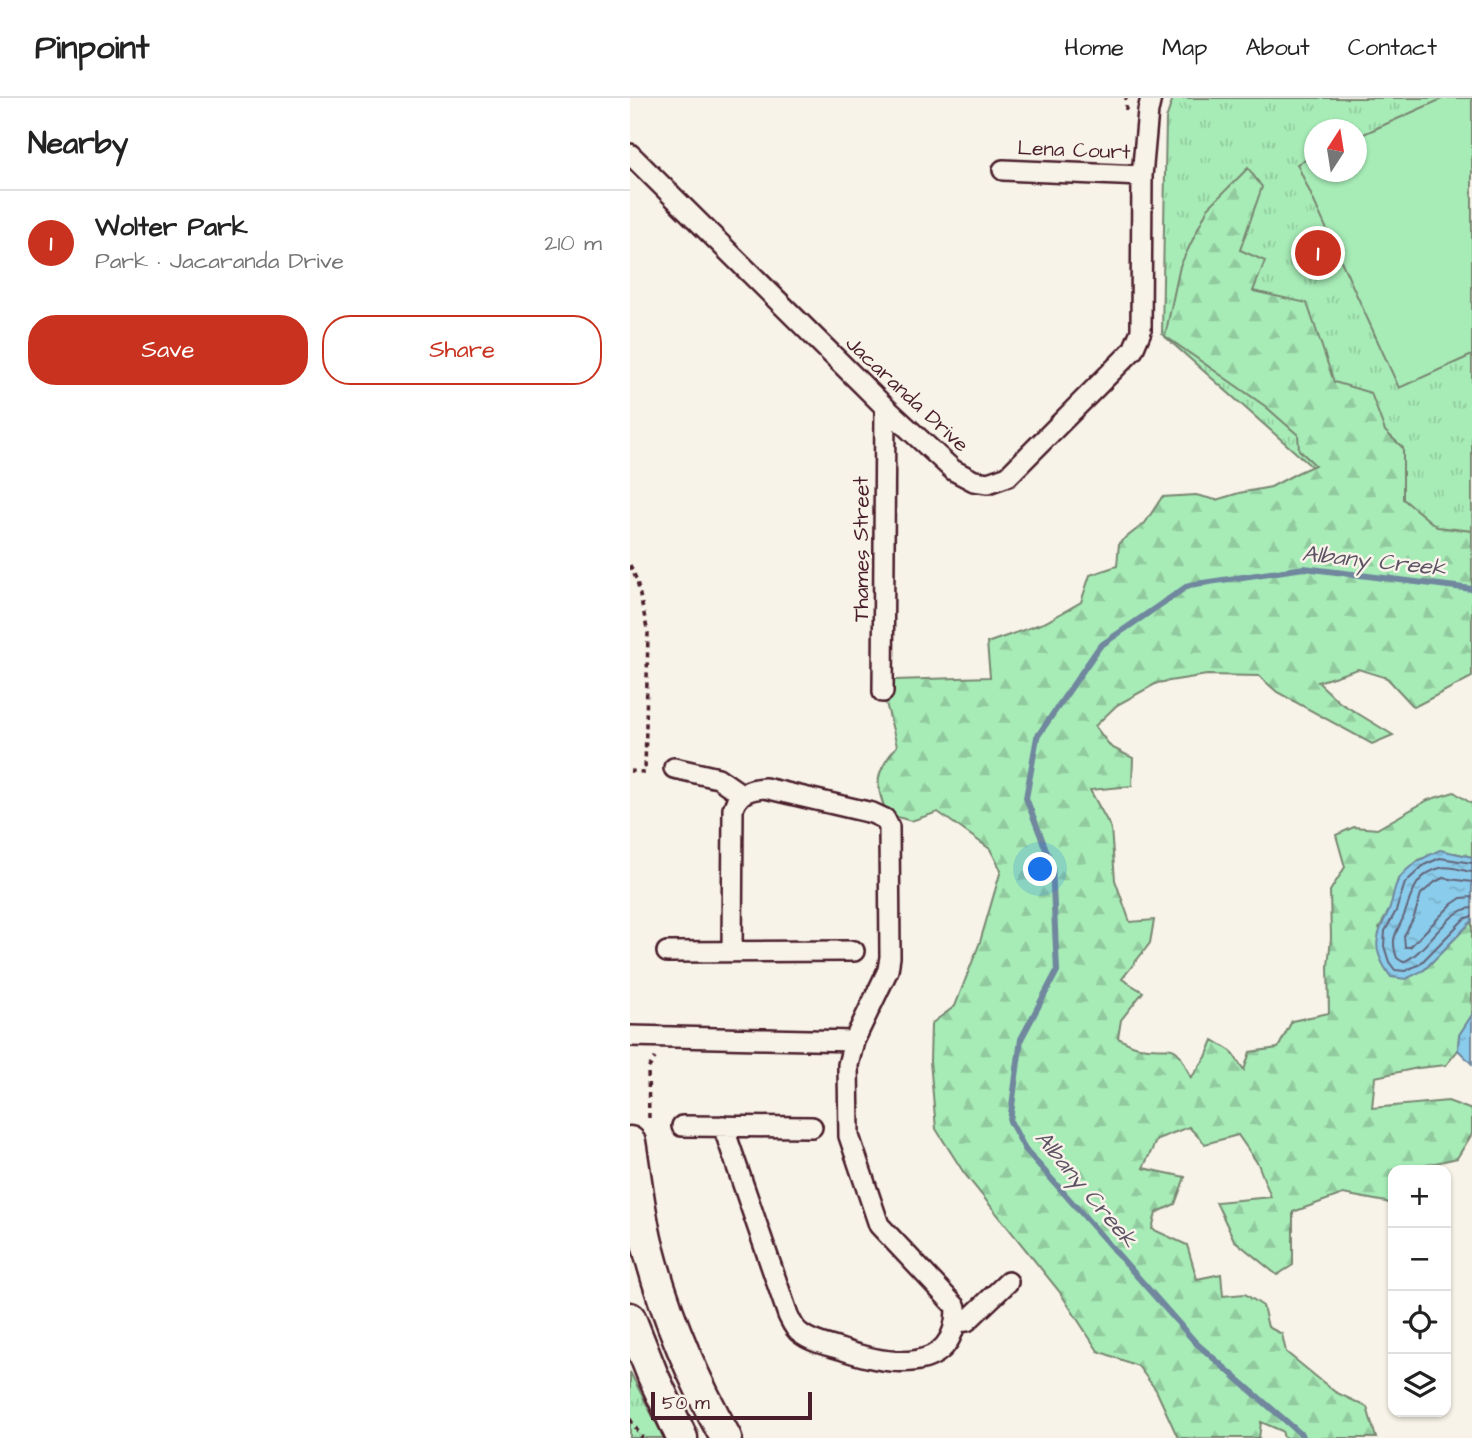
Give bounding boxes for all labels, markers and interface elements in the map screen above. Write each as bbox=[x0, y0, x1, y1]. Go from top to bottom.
text: Pinpoint bbox=[35, 25, 149, 71]
text: Home bbox=[1064, 31, 1124, 65]
text: Map bbox=[1162, 31, 1207, 65]
text: About bbox=[1245, 31, 1310, 65]
text: Contact bbox=[1348, 31, 1437, 65]
north arrow bbox=[1304, 119, 1367, 182]
text: Nearby bbox=[28, 123, 128, 165]
street label: Lena Court bbox=[1017, 134, 1131, 166]
text: Wolter Park bbox=[95, 209, 248, 245]
text: 1 bbox=[50, 227, 52, 259]
text: 210 m bbox=[544, 227, 602, 259]
pin: 1 bbox=[1295, 227, 1341, 279]
text: Park · Jacaranda Drive bbox=[95, 245, 344, 277]
button: Save bbox=[28, 315, 308, 385]
button: Share bbox=[322, 315, 602, 385]
street label: Jacaranda Drive bbox=[839, 329, 975, 459]
street label: Thames Street bbox=[847, 476, 876, 622]
water label: Albany Creek bbox=[1300, 538, 1448, 586]
your location bbox=[1023, 852, 1057, 886]
water label: Albany Creek bbox=[1027, 1123, 1145, 1256]
map controls bbox=[1388, 1165, 1451, 1417]
button: + bbox=[1388, 1165, 1451, 1228]
button: − bbox=[1388, 1228, 1451, 1291]
button: locate bbox=[1388, 1291, 1451, 1354]
button: layers bbox=[1388, 1354, 1451, 1417]
scale bar bbox=[651, 1389, 812, 1421]
text: 50 m bbox=[662, 1390, 710, 1417]

